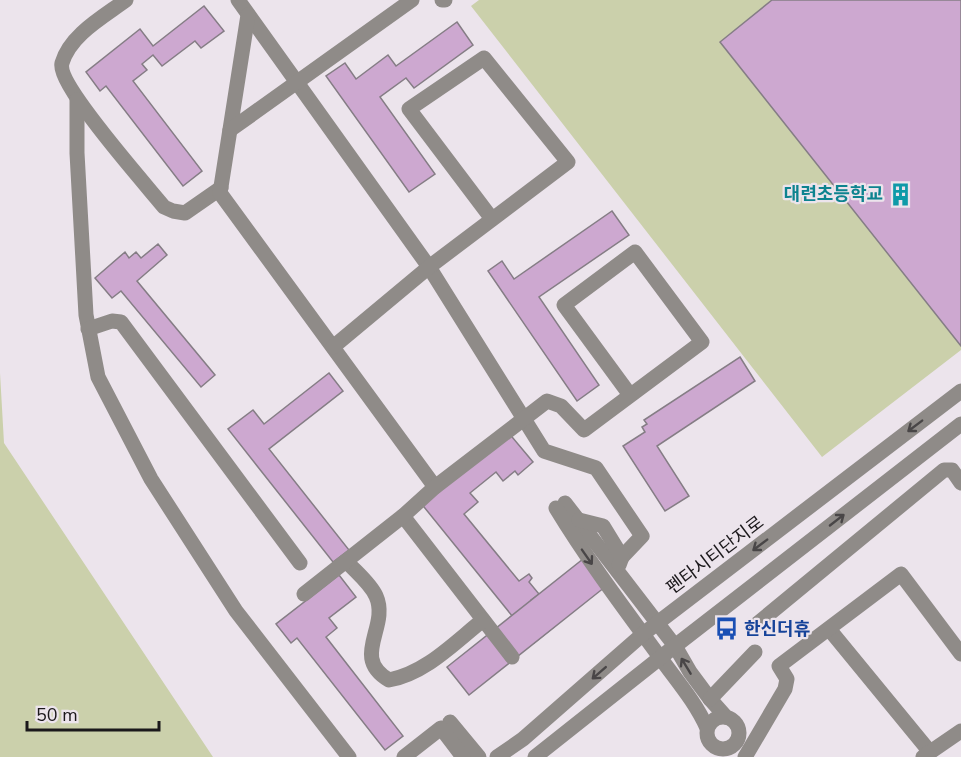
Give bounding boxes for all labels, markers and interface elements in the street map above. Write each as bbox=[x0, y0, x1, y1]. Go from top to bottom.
building icon: 대련초등학교 bbox=[888, 181, 914, 207]
place label: 대련초등학교 bbox=[784, 182, 883, 206]
one-way arrow bbox=[907, 420, 923, 433]
street label: 펜타시티단지로 bbox=[661, 511, 769, 599]
one-way arrow bbox=[829, 513, 845, 526]
one-way arrow bbox=[752, 539, 768, 552]
one-way arrow bbox=[581, 549, 593, 565]
bus stop icon: 한신더휴 bbox=[713, 616, 739, 642]
place label: 한신더휴 bbox=[744, 617, 810, 641]
one-way arrow bbox=[680, 658, 692, 675]
one-way arrow bbox=[591, 666, 607, 679]
scale bar bbox=[27, 694, 159, 732]
text: 50 m bbox=[36, 703, 78, 727]

